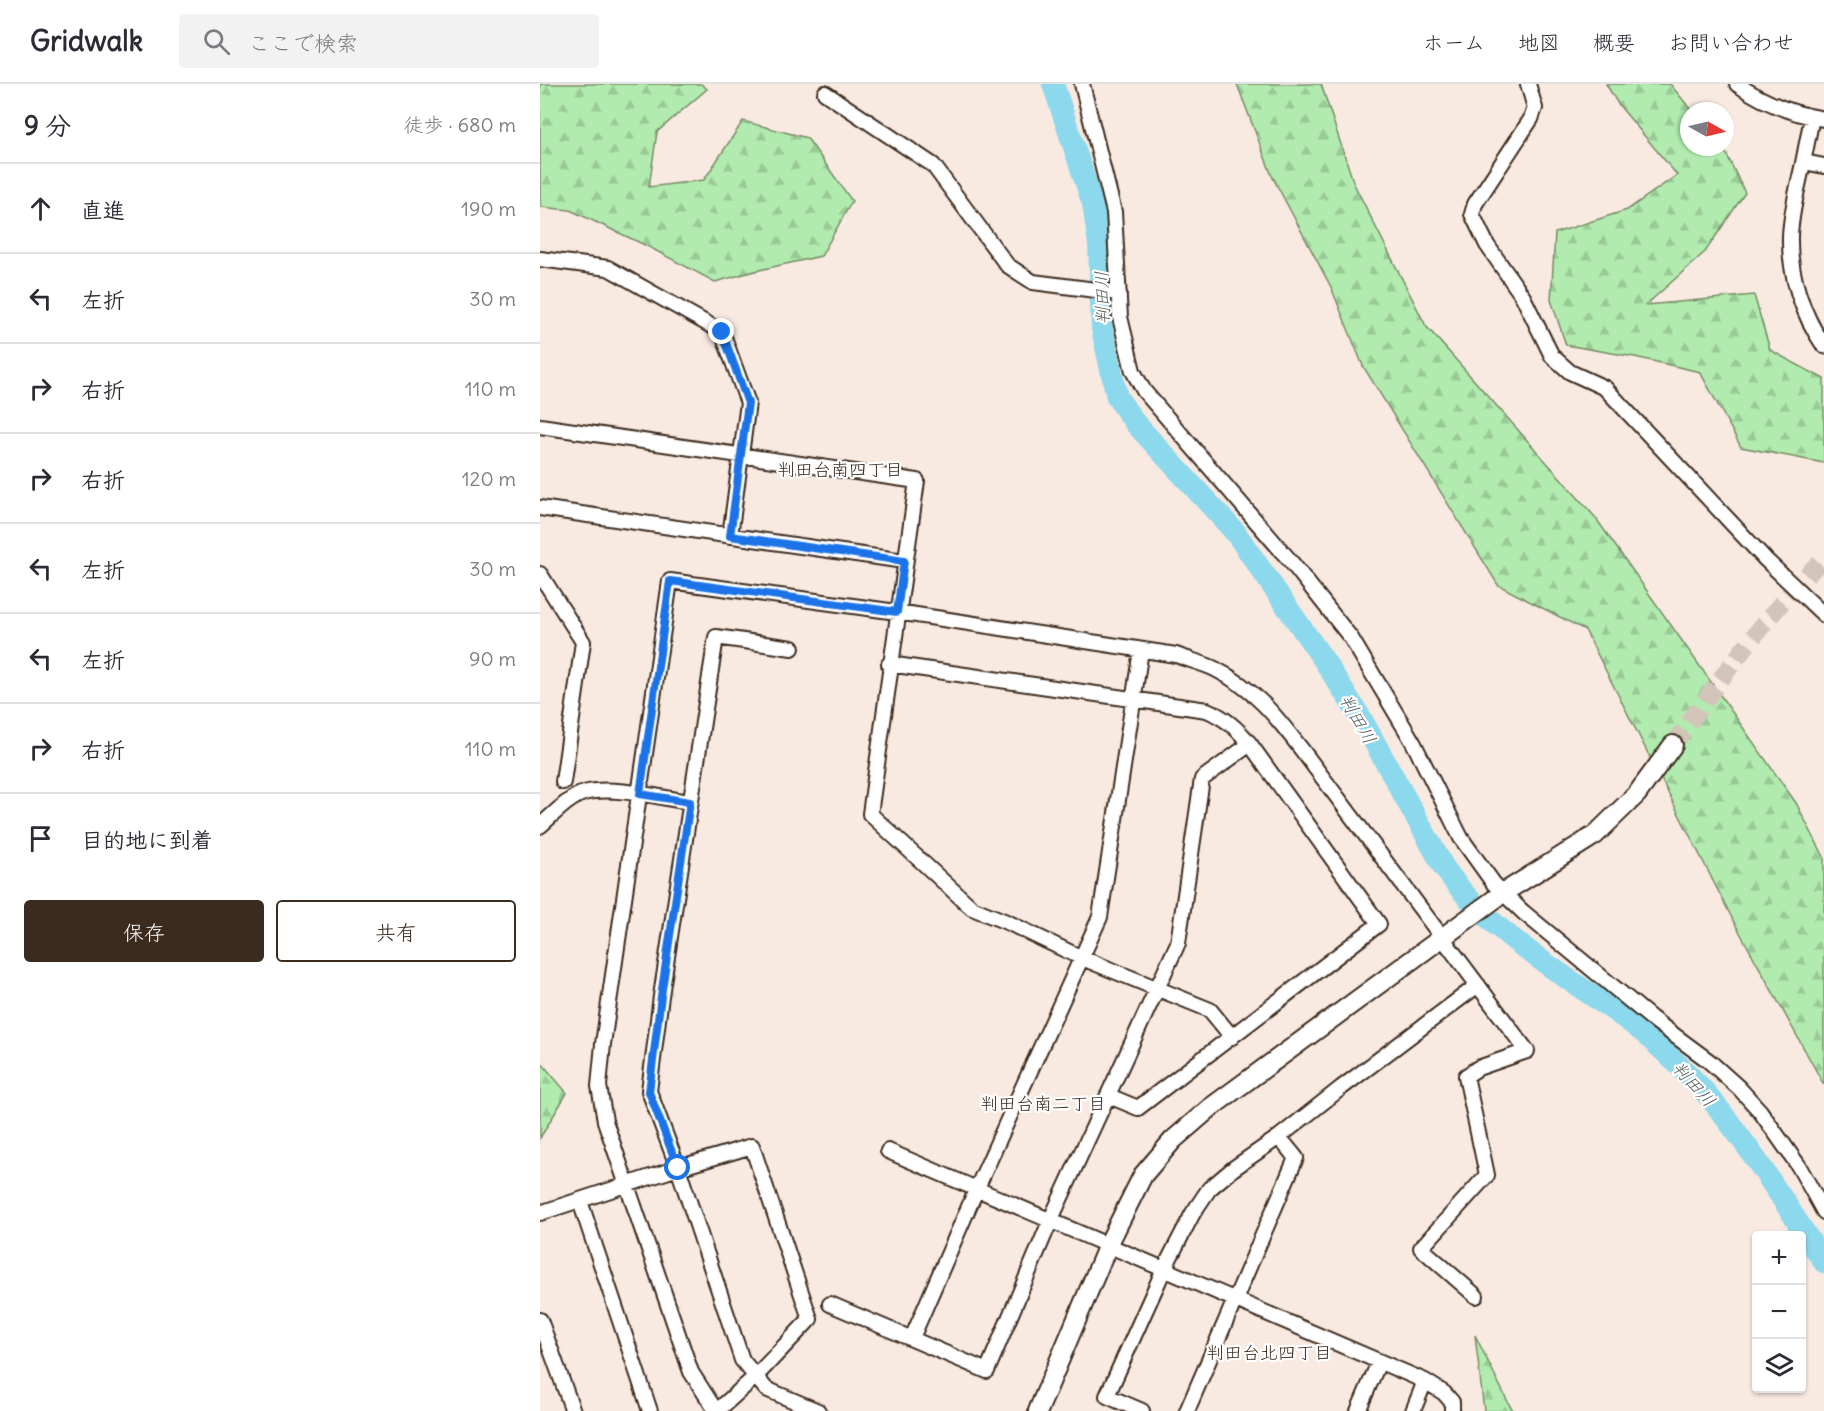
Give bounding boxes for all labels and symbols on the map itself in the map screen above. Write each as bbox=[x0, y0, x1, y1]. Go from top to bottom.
north arrow bbox=[1680, 102, 1734, 156]
water label: 判田川 bbox=[1090, 271, 1114, 325]
route end bbox=[708, 318, 734, 344]
district label: 判田台南四丁目 bbox=[777, 458, 903, 481]
water label: 判田川 bbox=[1335, 690, 1381, 748]
water label: 判田川 bbox=[1667, 1056, 1721, 1112]
district label: 判田台南二丁目 bbox=[980, 1092, 1106, 1115]
route start bbox=[664, 1154, 690, 1180]
district label: 判田台北四丁目 bbox=[1206, 1341, 1332, 1364]

